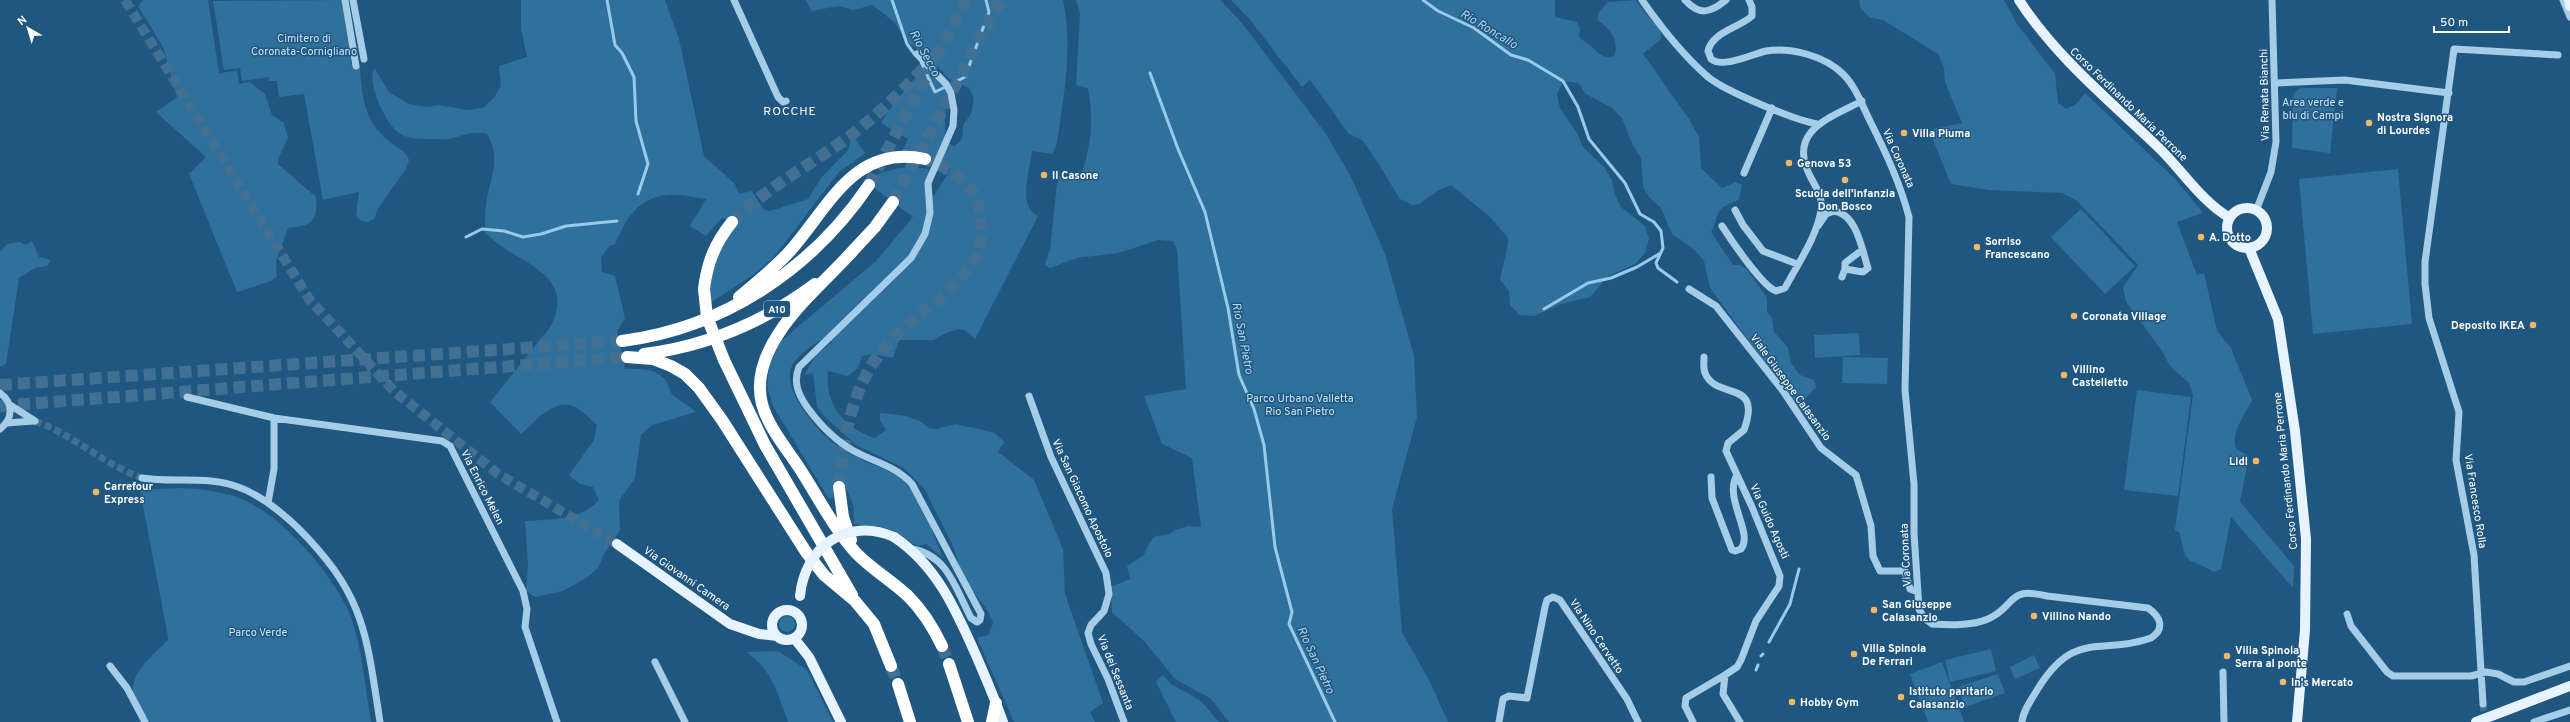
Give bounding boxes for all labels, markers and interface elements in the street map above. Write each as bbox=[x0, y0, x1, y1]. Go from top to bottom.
water label: Rio Roncallo bbox=[1457, 6, 1521, 54]
north arrow bbox=[8, 8, 48, 48]
scale bar bbox=[2434, 8, 2509, 34]
text: N bbox=[15, 13, 30, 29]
text: 50 m bbox=[2440, 15, 2468, 31]
water label: Rio Secco bbox=[905, 27, 943, 80]
park label: Cimitero di Coronata-Cornigliano bbox=[251, 32, 357, 59]
street label: Corso Ferdinando Maria Perrone bbox=[2066, 45, 2190, 165]
street label: Via Renata Bianchi bbox=[2257, 49, 2273, 141]
park label: Area verde e blu di Campi bbox=[2282, 96, 2344, 123]
district label: ROCCHE bbox=[763, 104, 817, 120]
place label: Nostra Signora di Lourdes bbox=[2377, 111, 2453, 138]
marker: Nostra Signora di Lourdes bbox=[2364, 118, 2374, 128]
street label: Via Coronata bbox=[1879, 127, 1917, 190]
place label: Villa Piuma bbox=[1912, 127, 1970, 141]
marker: Villa Piuma bbox=[1899, 128, 1909, 138]
place label: Genova 53 bbox=[1797, 157, 1851, 171]
marker: Genova 53 bbox=[1784, 158, 1794, 168]
place label: Il Casone bbox=[1052, 169, 1099, 183]
marker: Il Casone bbox=[1039, 170, 1049, 180]
marker: Scuola dell'infanzia Don Bosco bbox=[1840, 175, 1850, 185]
place label: Scuola dell'infanzia Don Bosco bbox=[1795, 187, 1895, 214]
place label: A. Dotto bbox=[2209, 231, 2251, 245]
marker: A. Dotto bbox=[2196, 232, 2206, 242]
place label: Sorriso Francescano bbox=[1985, 235, 2050, 262]
marker: Sorriso Francescano bbox=[1972, 242, 1982, 252]
road number: A10 bbox=[764, 301, 790, 317]
water label: Rio San Pietro bbox=[1227, 301, 1257, 376]
place label: Coronata Village bbox=[2082, 310, 2166, 324]
marker: Coronata Village bbox=[2069, 311, 2079, 321]
place label: Deposito IKEA bbox=[2451, 319, 2525, 333]
marker: Deposito IKEA bbox=[2528, 320, 2538, 330]
street label: Viale Giuseppe Calasanzio bbox=[1747, 331, 1834, 444]
place label: Villino Castelletto bbox=[2072, 363, 2128, 390]
marker: Villino Castelletto bbox=[2059, 370, 2069, 380]
street label: Corso Ferdinando Maria Perrone bbox=[2271, 391, 2301, 550]
park label: Parco Urbano Valletta Rio San Pietro bbox=[1246, 392, 1354, 419]
street label: Via San Giacomo Apostolo bbox=[1048, 437, 1116, 560]
street label: Via Enrico Melen bbox=[457, 448, 507, 527]
street label: Via Francesco Rolla bbox=[2461, 453, 2489, 550]
place label: Lidl bbox=[2229, 455, 2248, 469]
marker: Lidl bbox=[2251, 456, 2261, 466]
place label: Carrefour Express bbox=[104, 480, 153, 507]
street label: Via Guido Agosti bbox=[1746, 482, 1792, 561]
marker: Carrefour Express bbox=[91, 487, 101, 497]
street label: Via Coronata bbox=[1897, 523, 1915, 587]
street label: Via Giovanni Camera bbox=[640, 544, 733, 614]
street label: Via Nino Cervetto bbox=[1566, 597, 1626, 677]
place label: San Giuseppe Calasanzio bbox=[1882, 598, 1952, 625]
marker: San Giuseppe Calasanzio bbox=[1869, 605, 1879, 615]
place label: Villino Nando bbox=[2042, 610, 2111, 624]
marker: Villino Nando bbox=[2029, 611, 2039, 621]
water label: Rio San Pietro bbox=[1292, 624, 1338, 697]
park label: Parco Verde bbox=[229, 626, 287, 640]
street label: Via dei Sessanta bbox=[1094, 633, 1137, 712]
place label: Villa Spinola De Ferrari bbox=[1862, 642, 1926, 669]
place label: Villa Spinola Serra al ponte bbox=[2235, 644, 2307, 671]
marker: Villa Spinola De Ferrari bbox=[1849, 649, 1859, 659]
marker: Villa Spinola Serra al ponte bbox=[2222, 651, 2232, 661]
place label: In's Mercato bbox=[2291, 676, 2353, 690]
marker: In's Mercato bbox=[2278, 677, 2288, 687]
place label: Istituto paritario Calasanzio bbox=[1909, 685, 1994, 712]
marker: Istituto paritario Calasanzio bbox=[1896, 692, 1906, 702]
place label: Hobby Gym bbox=[1800, 696, 1859, 710]
marker: Hobby Gym bbox=[1787, 697, 1797, 707]

